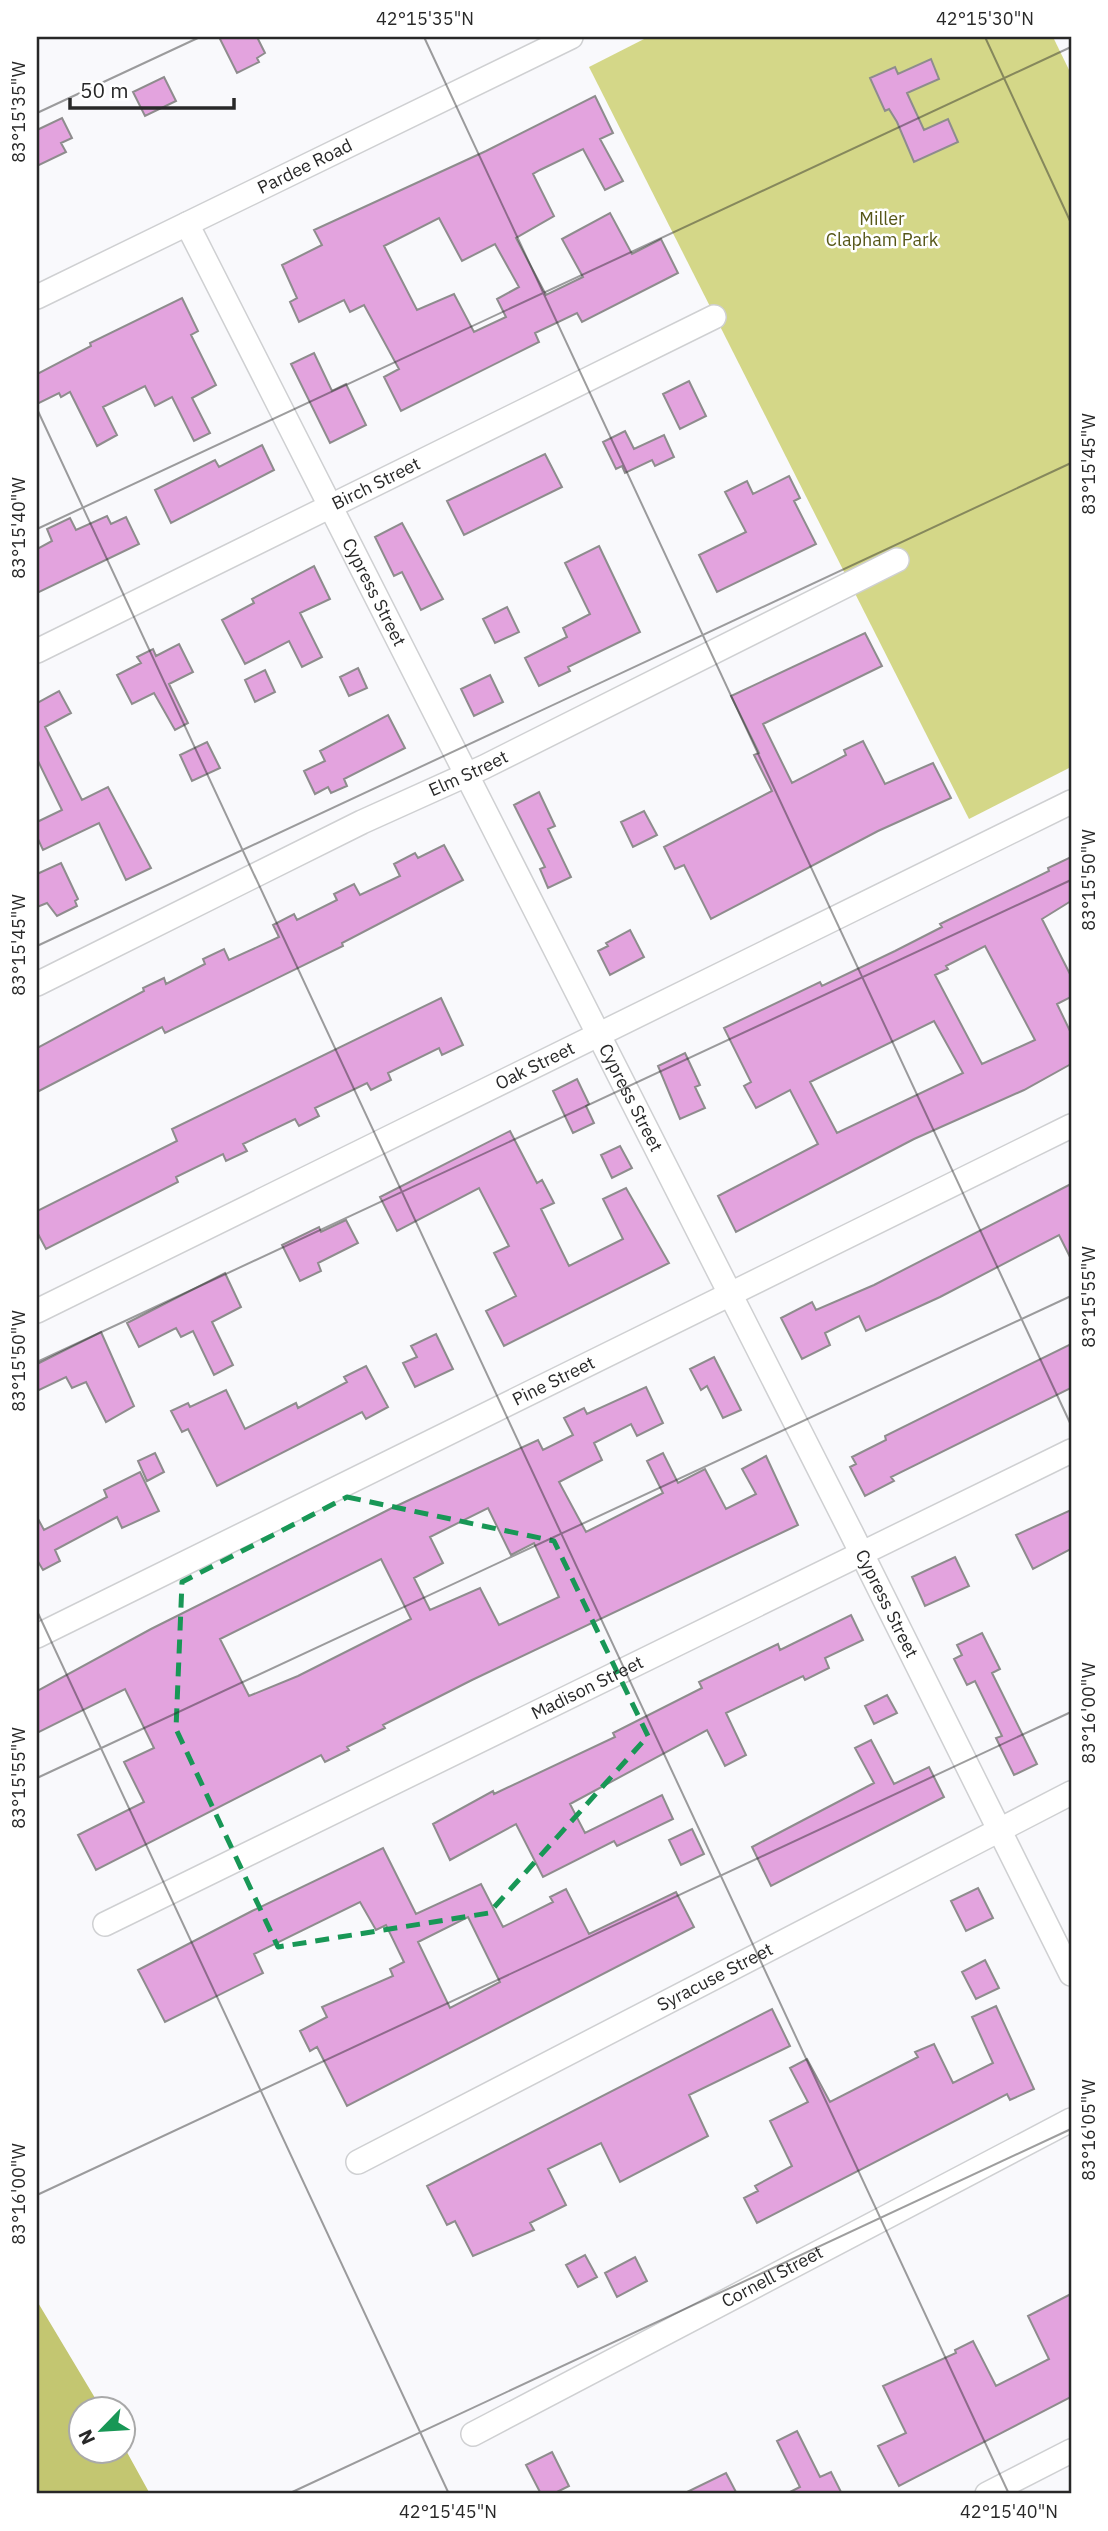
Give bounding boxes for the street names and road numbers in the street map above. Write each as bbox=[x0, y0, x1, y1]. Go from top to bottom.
street label: Pardee Road bbox=[253, 133, 356, 199]
street label: Birch Street bbox=[328, 452, 424, 515]
street label: Cypress Street bbox=[337, 534, 411, 650]
street label: Elm Street bbox=[425, 745, 512, 801]
street label: Oak Street bbox=[491, 1036, 578, 1095]
street label: Cypress Street bbox=[594, 1040, 668, 1156]
street label: Pine Street bbox=[508, 1351, 598, 1411]
street label: Cypress Street bbox=[851, 1545, 924, 1662]
street label: Madison Street bbox=[527, 1650, 647, 1725]
street label: Syracuse Street bbox=[653, 1937, 777, 2016]
street label: Cornell Street bbox=[717, 2240, 827, 2313]

